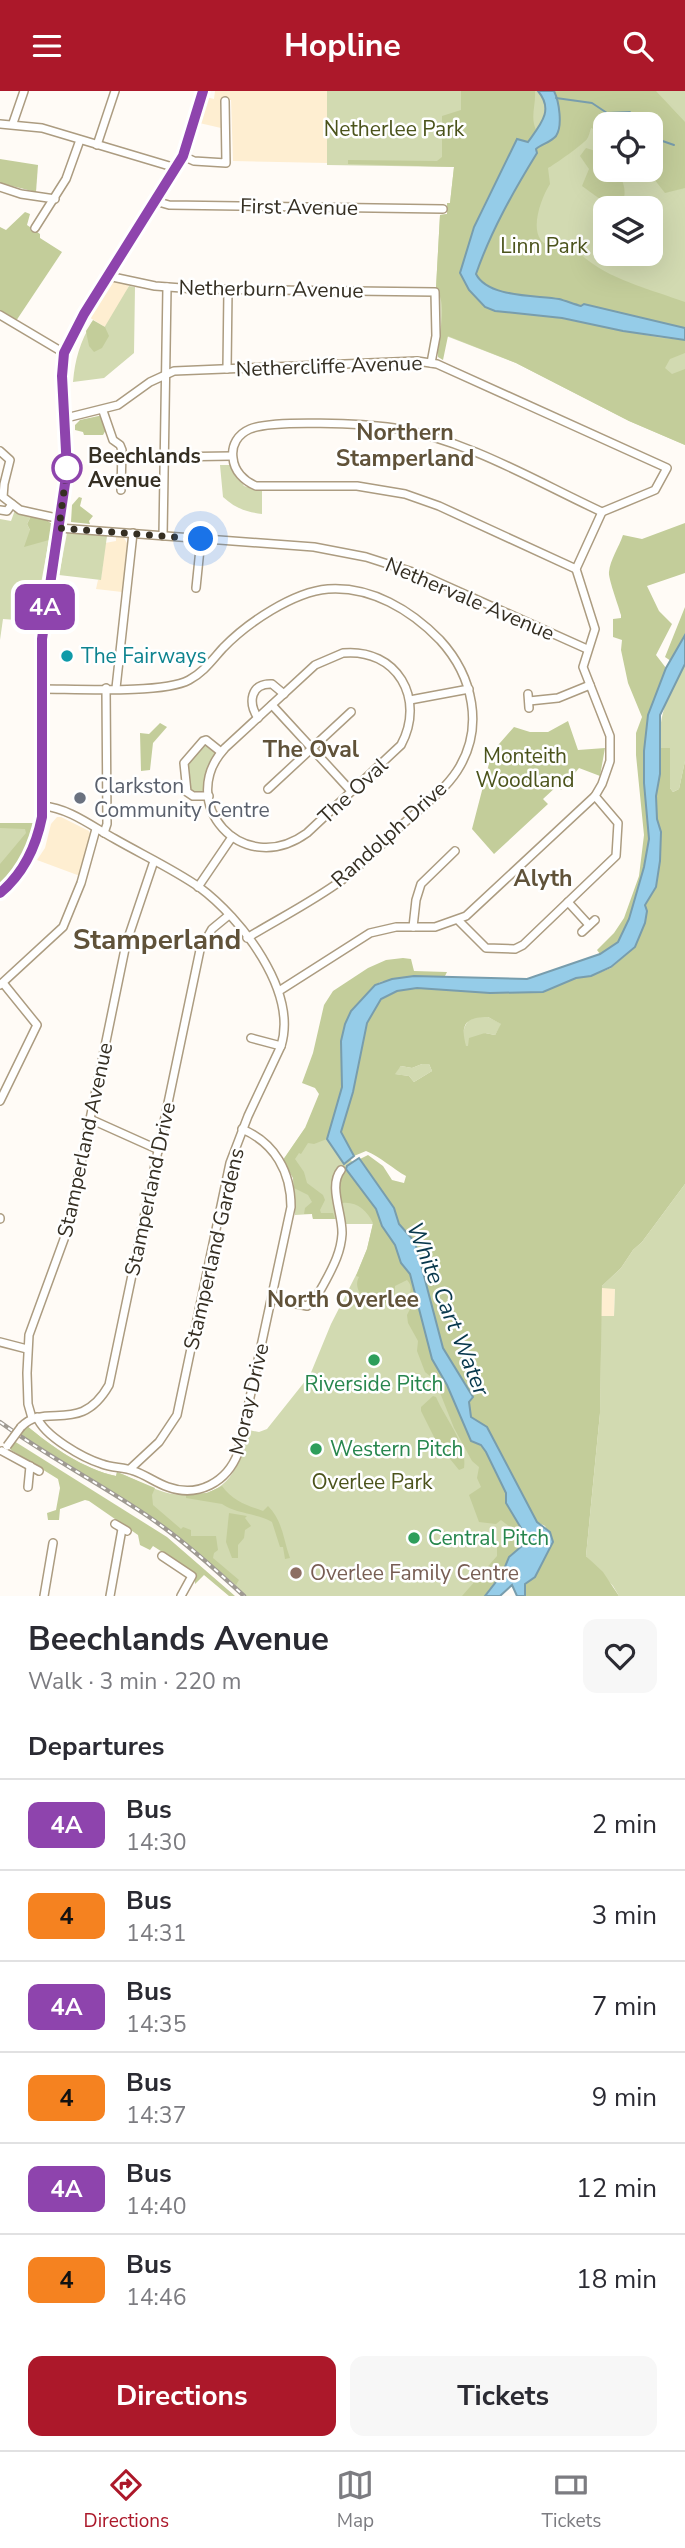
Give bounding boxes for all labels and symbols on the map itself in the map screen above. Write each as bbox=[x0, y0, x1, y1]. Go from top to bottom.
park label: Netherlee Park bbox=[324, 115, 465, 143]
street label: First Avenue bbox=[240, 192, 358, 222]
park label: Linn Park bbox=[500, 232, 588, 260]
street label: Netherburn Avenue bbox=[178, 273, 364, 305]
street label: Nethercliffe Avenue bbox=[235, 349, 423, 383]
district label: Northern Stamperland bbox=[336, 417, 474, 474]
place label: Beechlands Avenue bbox=[88, 442, 201, 494]
marker: Beechlands Avenue bbox=[52, 453, 82, 483]
your location bbox=[183, 521, 218, 556]
street label: Nethervale Avenue bbox=[381, 551, 559, 647]
line badge: 4A bbox=[14, 584, 76, 630]
place label: The Fairways bbox=[81, 642, 207, 670]
marker: The Fairways bbox=[59, 648, 75, 664]
district label: The Oval bbox=[263, 734, 360, 765]
park label: Monteith Woodland bbox=[476, 742, 575, 794]
street label: The Oval bbox=[312, 751, 394, 830]
place label: Clarkston Community Centre bbox=[94, 772, 270, 824]
street label: Randolph Drive bbox=[325, 775, 453, 893]
marker: Clarkston Community Centre bbox=[72, 790, 88, 806]
district label: Alyth bbox=[514, 863, 572, 894]
district label: Stamperland bbox=[73, 921, 241, 959]
street label: Stamperland Avenue bbox=[51, 1040, 119, 1240]
street label: Stamperland Drive bbox=[118, 1100, 182, 1278]
street label: Stamperland Gardens bbox=[177, 1145, 251, 1353]
water label: White Cart Water bbox=[399, 1218, 497, 1401]
district label: North Overlee bbox=[267, 1284, 419, 1315]
street label: Moray Drive bbox=[223, 1340, 275, 1458]
marker: Riverside Pitch bbox=[366, 1352, 382, 1368]
place label: Riverside Pitch bbox=[304, 1370, 444, 1398]
place label: Western Pitch bbox=[330, 1435, 463, 1463]
marker: Western Pitch bbox=[308, 1441, 324, 1457]
park label: Overlee Park bbox=[311, 1468, 433, 1496]
place label: Central Pitch bbox=[428, 1524, 549, 1552]
marker: Central Pitch bbox=[406, 1530, 422, 1546]
place label: Overlee Family Centre bbox=[310, 1559, 519, 1587]
marker: Overlee Family Centre bbox=[288, 1565, 304, 1581]

